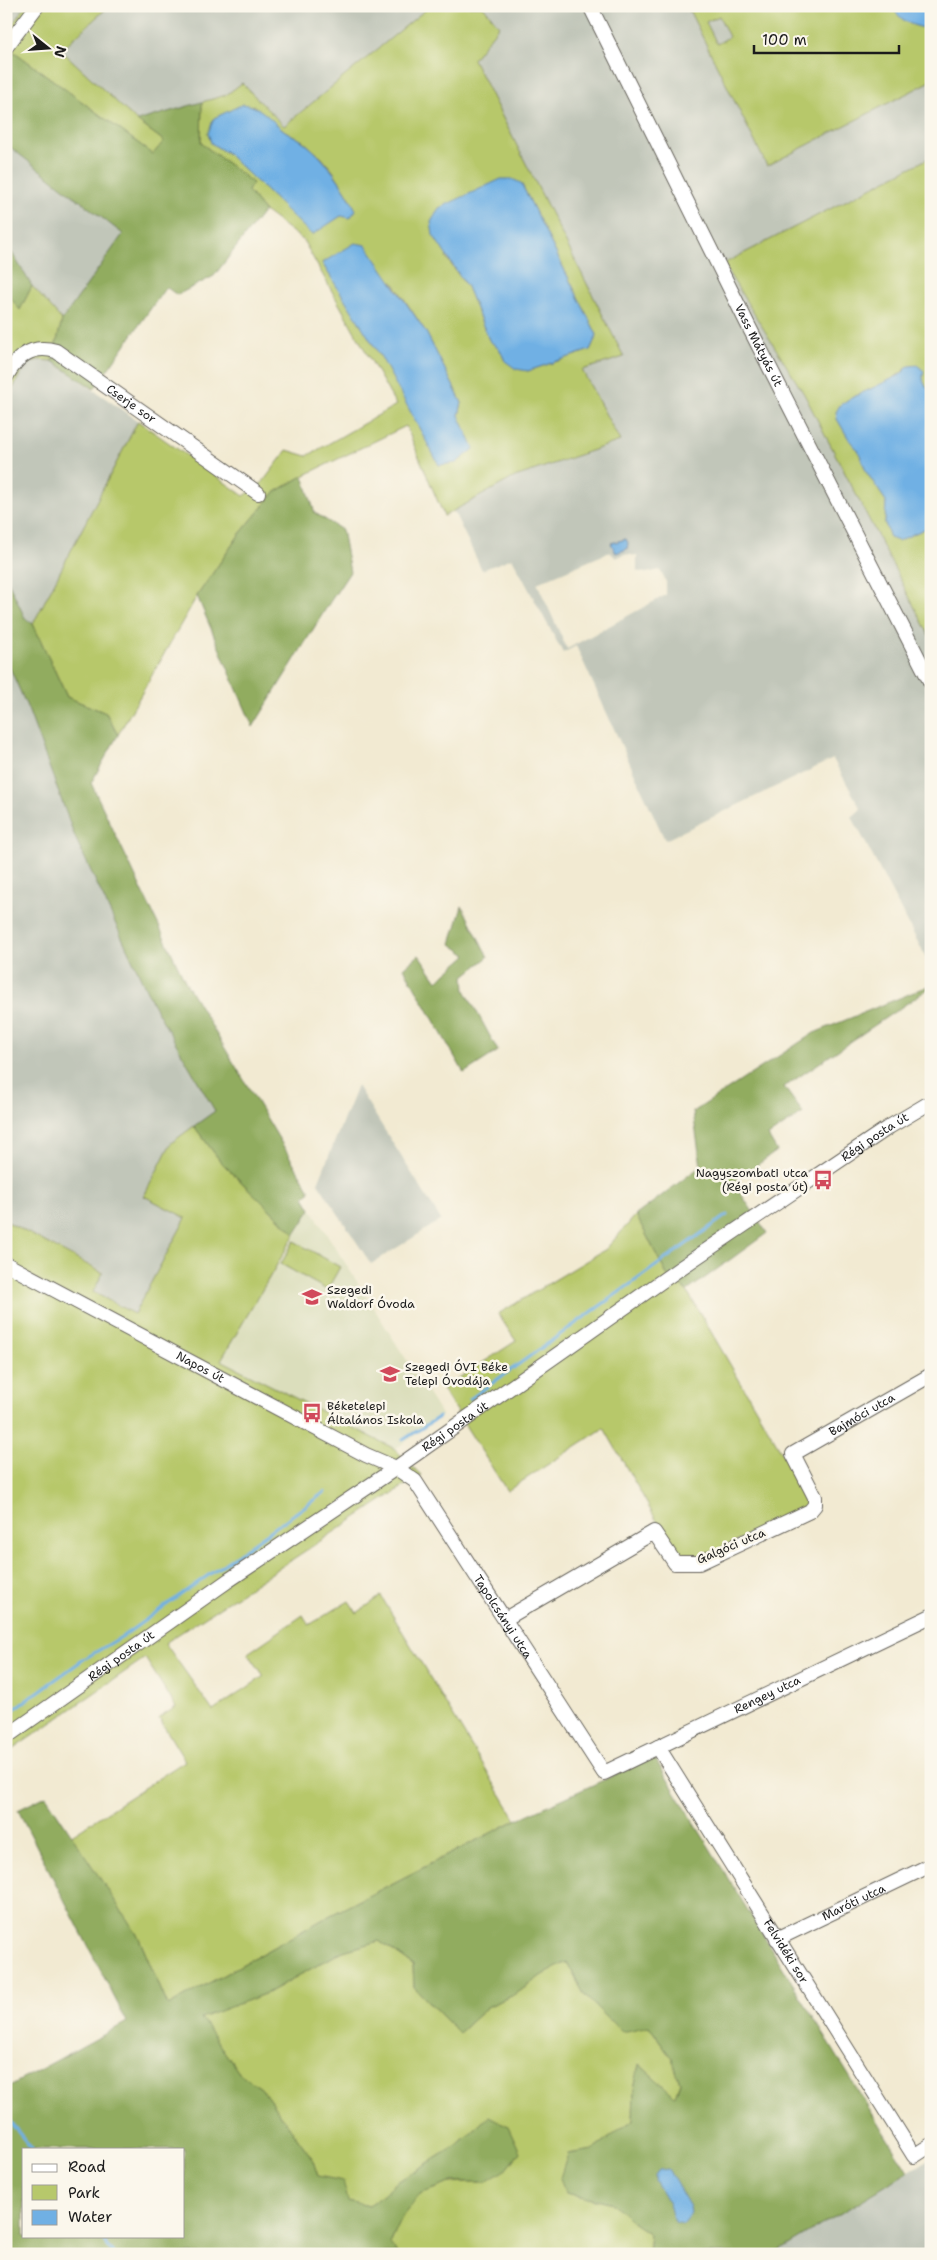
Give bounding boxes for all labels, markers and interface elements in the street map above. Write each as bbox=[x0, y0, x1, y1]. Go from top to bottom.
north arrow bbox=[22, 22, 72, 72]
scale bar bbox=[754, 22, 900, 54]
text: 100 m bbox=[762, 30, 807, 50]
text: N bbox=[50, 44, 71, 60]
street label: Vass Mátyás út bbox=[731, 301, 786, 390]
street label: Cserje sor bbox=[103, 381, 159, 427]
street label: Régi posta út bbox=[838, 1109, 912, 1165]
place label: Nagyszombati utca (Régi posta út) bbox=[696, 1165, 809, 1195]
bus stop icon: Nagyszombati utca (Régi posta út) bbox=[812, 1169, 834, 1191]
place label: Szegedi Waldorf Óvoda bbox=[327, 1282, 415, 1312]
school or university icon: Szegedi Waldorf Óvoda bbox=[301, 1286, 323, 1308]
street label: Napos út bbox=[173, 1348, 227, 1386]
place label: Szegedi ÓVI Béke Telepi Óvodája bbox=[405, 1359, 508, 1389]
school or university icon: Szegedi ÓVI Béke Telepi Óvodája bbox=[379, 1363, 401, 1385]
street label: Bajmóci utca bbox=[826, 1389, 898, 1440]
place label: Béketelepi Általános Iskola bbox=[327, 1398, 424, 1428]
street label: Régi posta út bbox=[419, 1398, 491, 1455]
bus stop icon: Béketelepi Általános Iskola bbox=[301, 1402, 323, 1424]
street label: Galgóci utca bbox=[694, 1524, 768, 1568]
street label: Tapolcsányi utca bbox=[470, 1572, 536, 1662]
street label: Régi posta út bbox=[85, 1627, 158, 1685]
street label: Rengey utca bbox=[731, 1672, 803, 1717]
street label: Maróti utca bbox=[819, 1880, 888, 1924]
street label: Felvidéki sor bbox=[760, 1916, 812, 1987]
legend bbox=[22, 2148, 185, 2238]
text: Road bbox=[68, 2157, 106, 2177]
text: Park bbox=[68, 2183, 100, 2203]
text: Water bbox=[68, 2207, 112, 2227]

